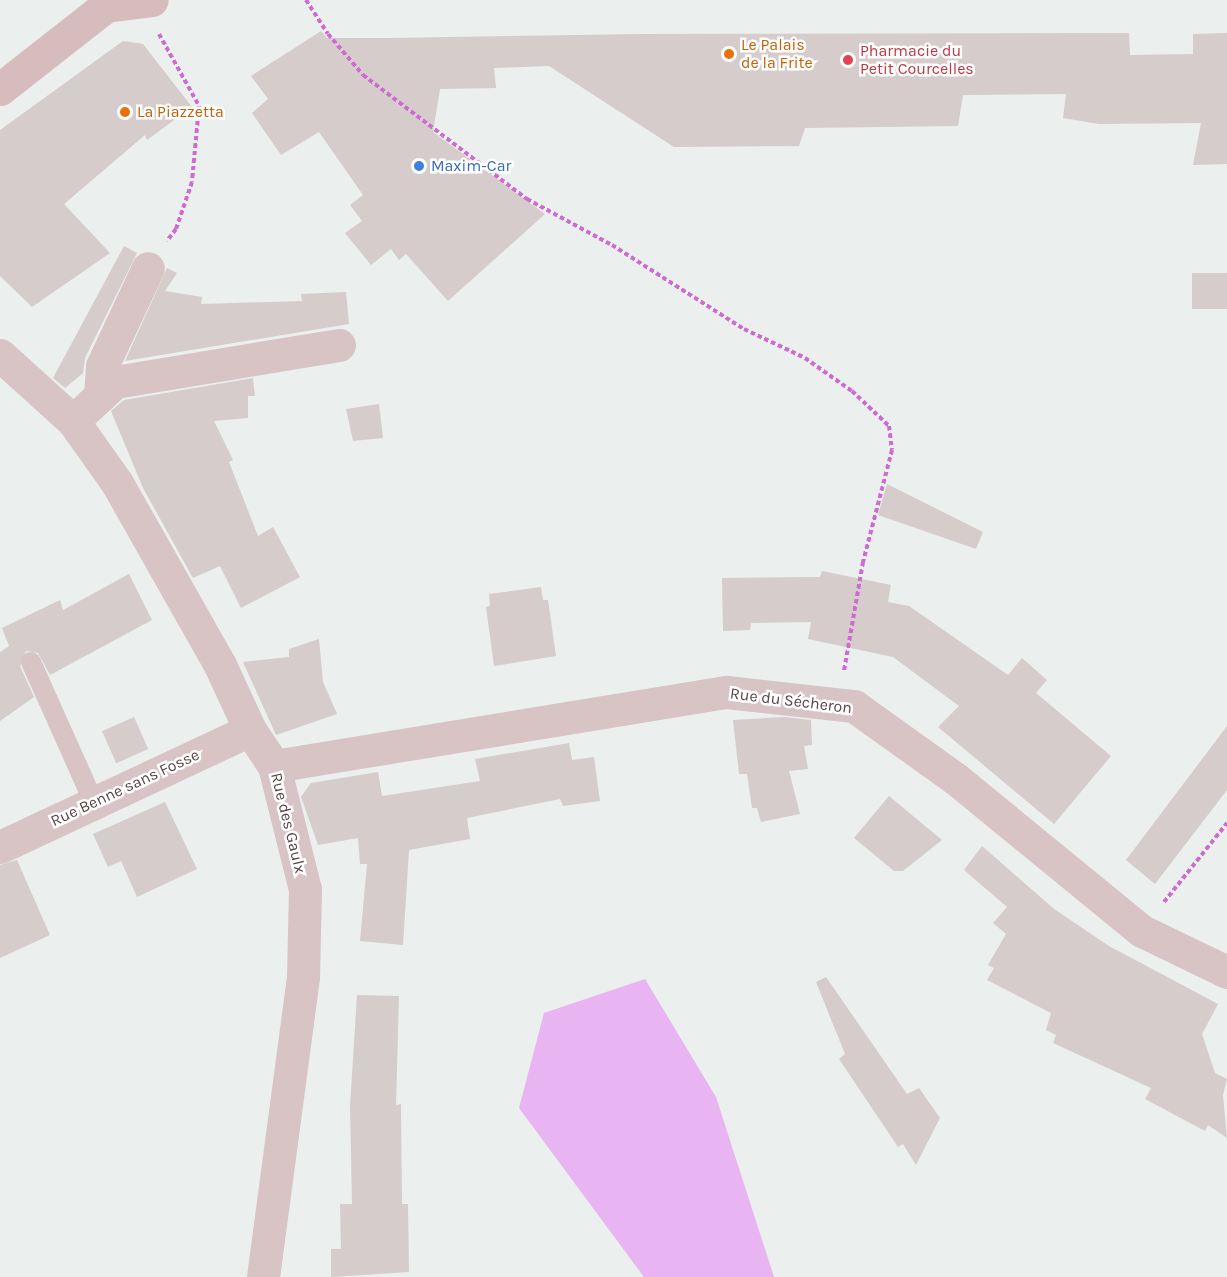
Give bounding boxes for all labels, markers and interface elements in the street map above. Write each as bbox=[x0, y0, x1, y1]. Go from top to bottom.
place label: Le Palais de la Frite bbox=[741, 35, 813, 73]
place label: Pharmacie du Petit Courcelles bbox=[860, 41, 974, 79]
marker: Le Palais de la Frite bbox=[722, 47, 736, 61]
marker: Pharmacie du Petit Courcelles bbox=[841, 53, 855, 67]
place label: La Piazzetta bbox=[137, 102, 224, 122]
marker: La Piazzetta bbox=[118, 105, 132, 119]
place label: Maxim-Car bbox=[431, 156, 511, 176]
marker: Maxim-Car bbox=[412, 159, 426, 173]
street label: Rue du Sécheron bbox=[729, 684, 853, 718]
street label: Rue Benne sans Fosse bbox=[48, 745, 202, 831]
street label: Rue des Gaulx bbox=[266, 771, 310, 875]

